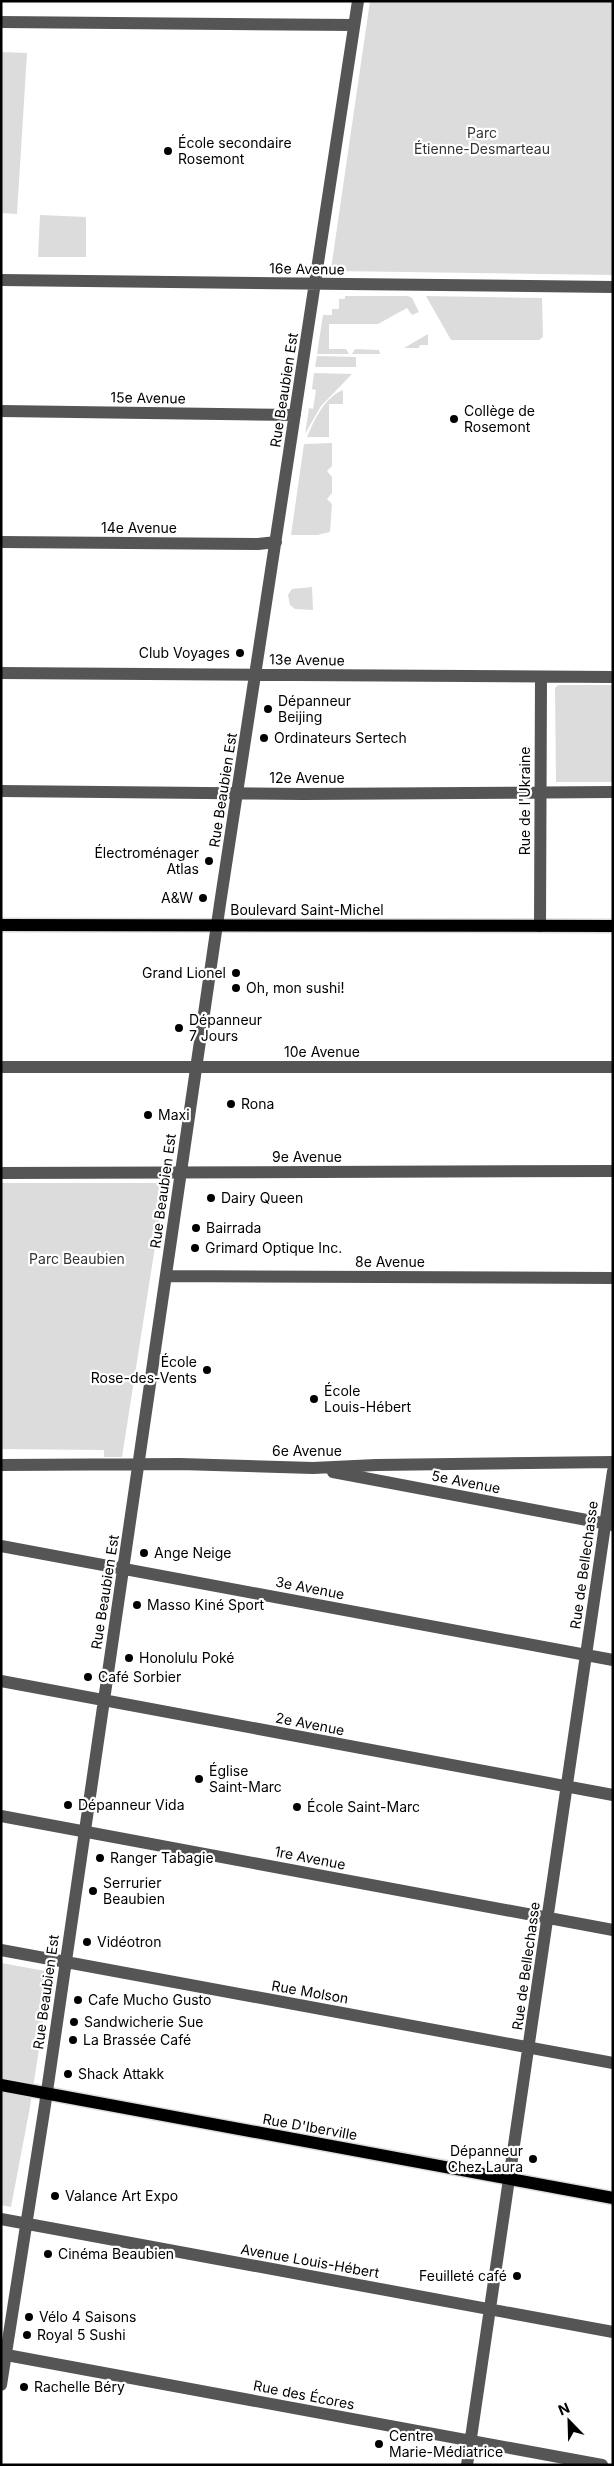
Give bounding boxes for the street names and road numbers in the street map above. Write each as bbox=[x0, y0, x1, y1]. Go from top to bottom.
street label: 16e Avenue bbox=[269, 259, 345, 278]
street label: Rue Beaubien Est bbox=[266, 331, 301, 448]
street label: 15e Avenue bbox=[110, 388, 186, 407]
street label: 14e Avenue bbox=[101, 519, 177, 536]
street label: 13e Avenue bbox=[269, 650, 345, 669]
street label: Rue Beaubien Est bbox=[205, 731, 240, 848]
street label: Rue de l'Ukraine bbox=[516, 747, 533, 855]
street label: 12e Avenue bbox=[269, 769, 345, 786]
street label: Boulevard Saint-Michel bbox=[230, 901, 384, 918]
street label: 10e Avenue bbox=[284, 1043, 360, 1060]
street label: Rue Beaubien Est bbox=[146, 1132, 179, 1249]
street label: 9e Avenue bbox=[272, 1148, 342, 1165]
street label: 8e Avenue bbox=[355, 1253, 425, 1270]
street label: 6e Avenue bbox=[272, 1442, 342, 1459]
street label: 5e Avenue bbox=[430, 1467, 502, 1497]
street label: Rue de Bellechasse bbox=[566, 1500, 601, 1630]
street label: Rue Beaubien Est bbox=[87, 1533, 122, 1650]
street label: 3e Avenue bbox=[274, 1572, 346, 1603]
street label: 2e Avenue bbox=[274, 1709, 346, 1739]
street label: 1re Avenue bbox=[273, 1842, 347, 1873]
street label: Rue de Bellechasse bbox=[508, 1901, 543, 2031]
street label: Rue Beaubien Est bbox=[29, 1933, 62, 2050]
street label: Rue Molson bbox=[270, 1976, 350, 2007]
street label: Rue D'Iberville bbox=[261, 2110, 359, 2143]
street label: Avenue Louis-Hébert bbox=[240, 2240, 381, 2281]
street label: Rue des Écores bbox=[252, 2376, 356, 2413]

